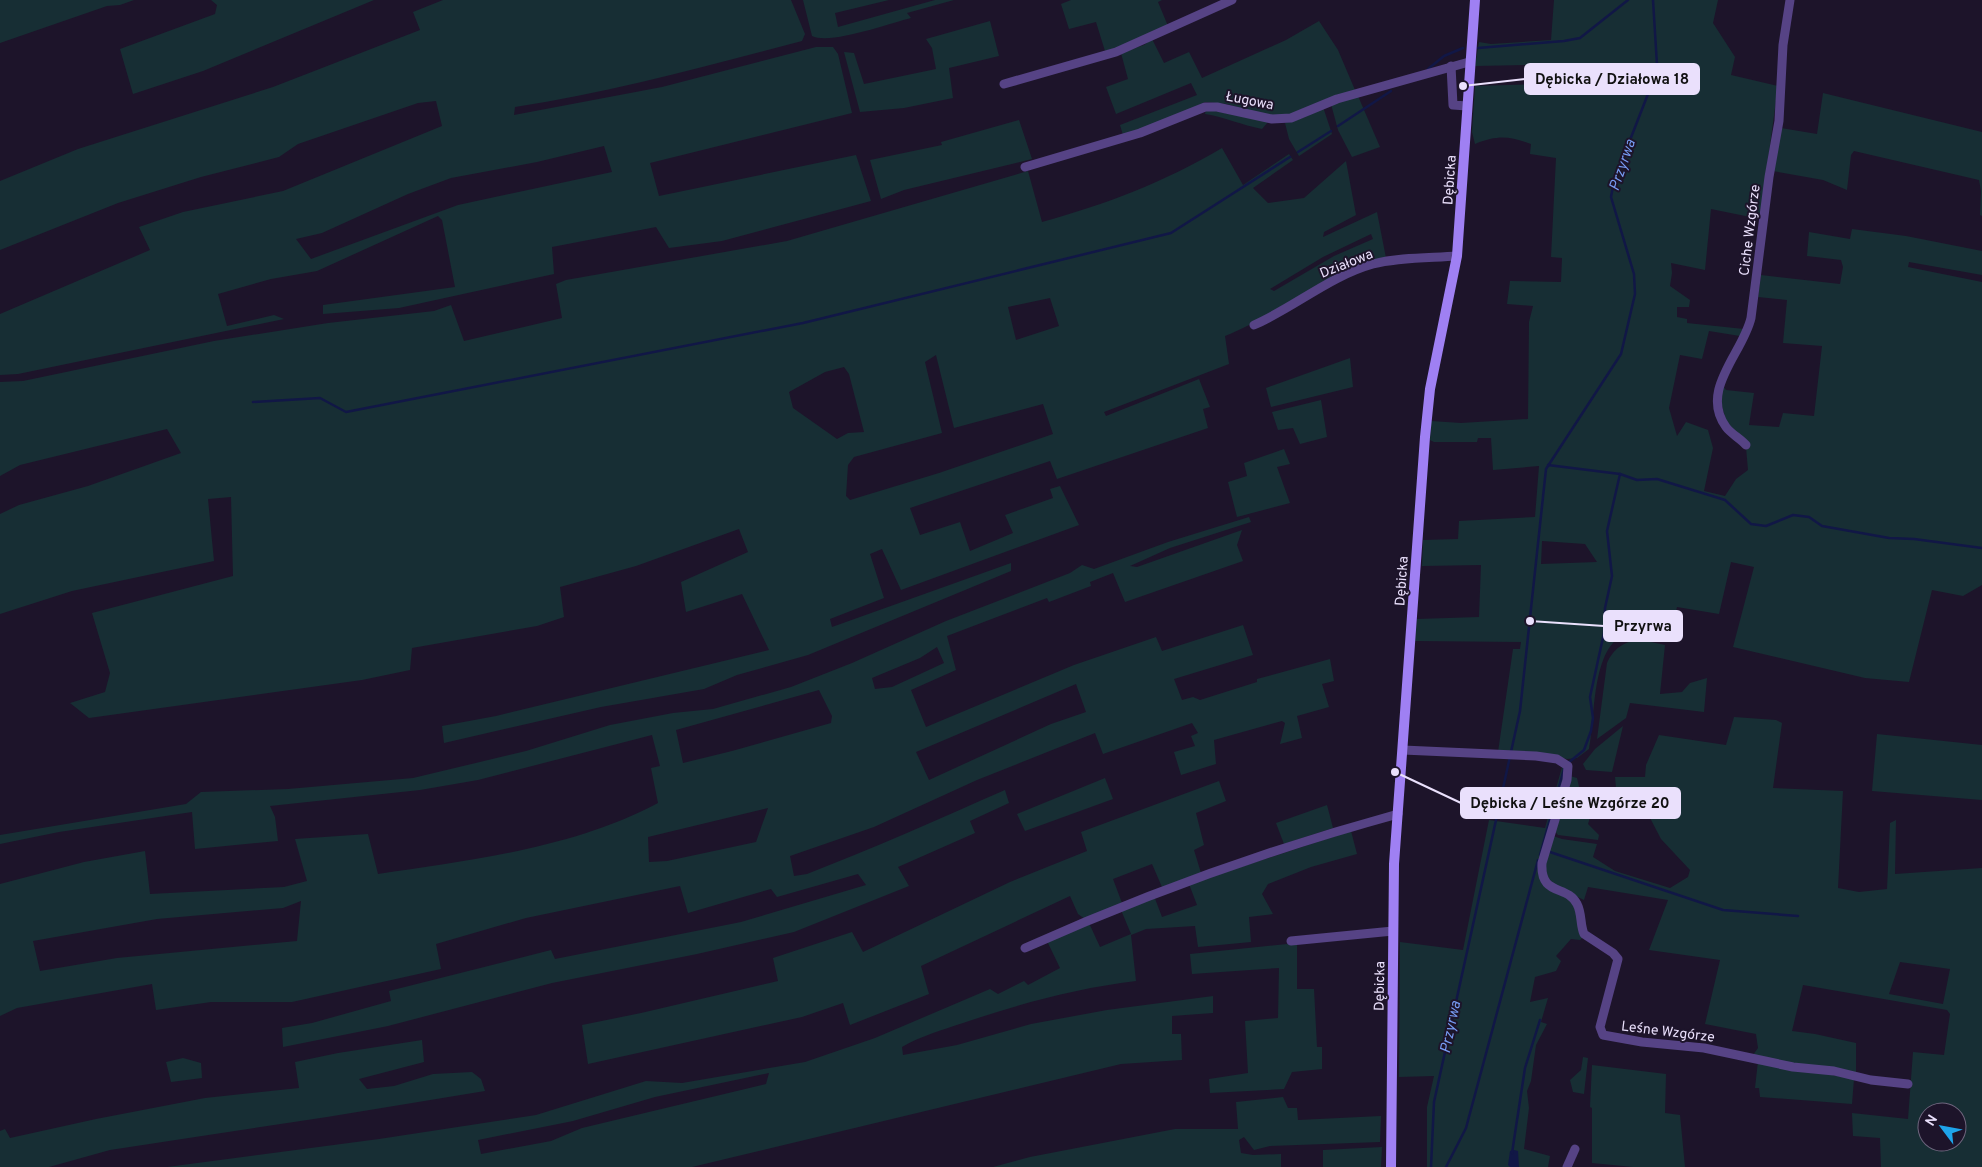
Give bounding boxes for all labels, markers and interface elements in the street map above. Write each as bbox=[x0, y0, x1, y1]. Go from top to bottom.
callout: Dębicka / Działowa 18 bbox=[1525, 64, 1699, 94]
text: Dębicka / Działowa 18 bbox=[1535, 71, 1689, 90]
street label: Ługowa bbox=[1224, 89, 1275, 114]
water label: Przyrwa bbox=[1606, 137, 1641, 194]
street label: Dębicka bbox=[1440, 155, 1461, 206]
street label: Ciche Wzgórze bbox=[1736, 184, 1765, 277]
street label: Działowa bbox=[1317, 246, 1376, 283]
street label: Dębicka bbox=[1392, 556, 1413, 607]
callout: Przyrwa bbox=[1604, 611, 1682, 641]
text: Przyrwa bbox=[1614, 618, 1672, 637]
callout: Dębicka / Leśne Wzgórze 20 bbox=[1461, 788, 1680, 818]
text: Dębicka / Leśne Wzgórze 20 bbox=[1470, 795, 1670, 814]
street label: Dębicka bbox=[1372, 961, 1389, 1011]
water label: Przyrwa bbox=[1437, 999, 1466, 1055]
street label: Leśne Wzgórze bbox=[1620, 1018, 1716, 1047]
north arrow bbox=[1917, 1102, 1967, 1152]
text: N bbox=[1922, 1112, 1942, 1130]

